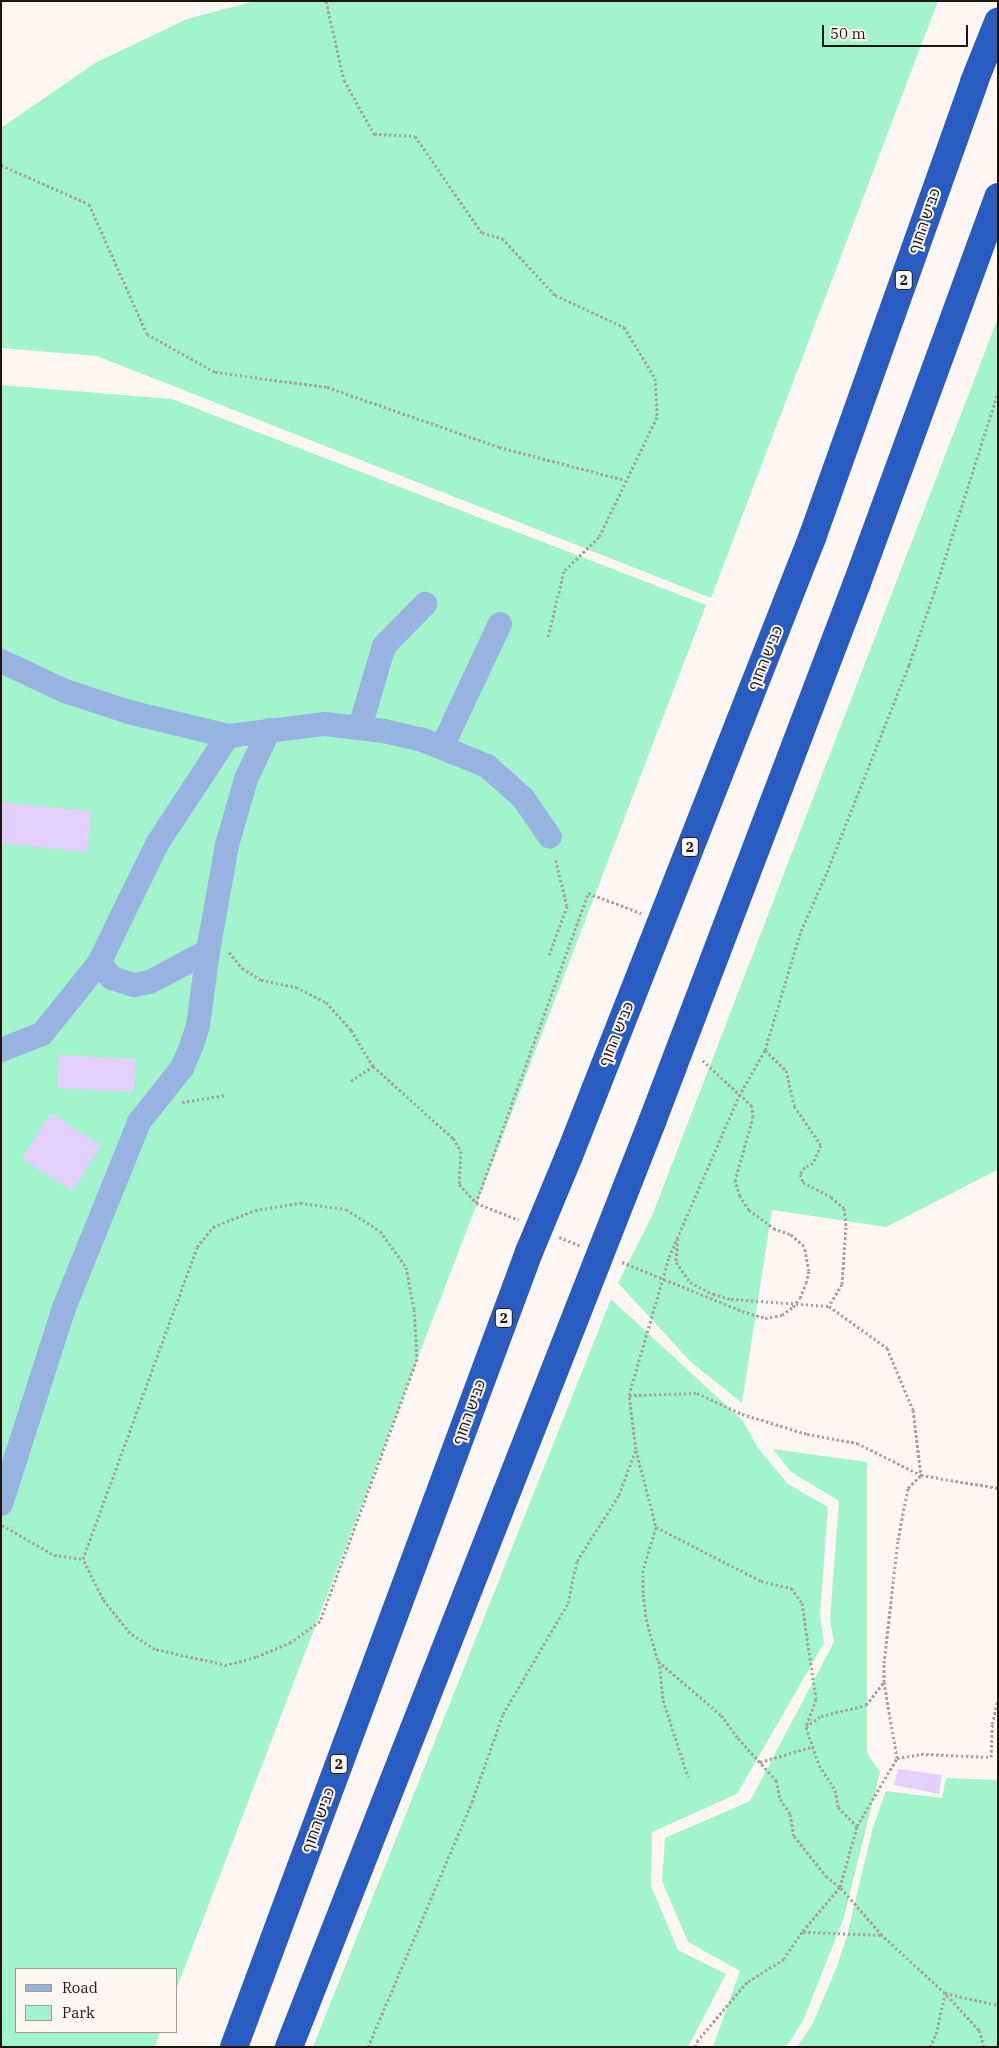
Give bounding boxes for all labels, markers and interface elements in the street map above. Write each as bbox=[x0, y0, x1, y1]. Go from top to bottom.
scale bar bbox=[824, 15, 970, 47]
text: 50 m bbox=[830, 24, 866, 43]
street label: כביש החוף bbox=[904, 186, 944, 256]
road number: 2 bbox=[894, 268, 914, 292]
street label: כביש החוף bbox=[744, 623, 786, 693]
road number: 2 bbox=[680, 836, 700, 859]
street label: כביש החוף bbox=[595, 999, 637, 1069]
road number: 2 bbox=[494, 1306, 514, 1330]
street label: כביש החוף bbox=[449, 1377, 489, 1447]
road number: 2 bbox=[329, 1752, 349, 1776]
street label: כביש החוף bbox=[298, 1785, 338, 1855]
legend bbox=[15, 1968, 178, 2033]
text: Road bbox=[62, 1978, 98, 1997]
text: Park bbox=[62, 2003, 95, 2022]

